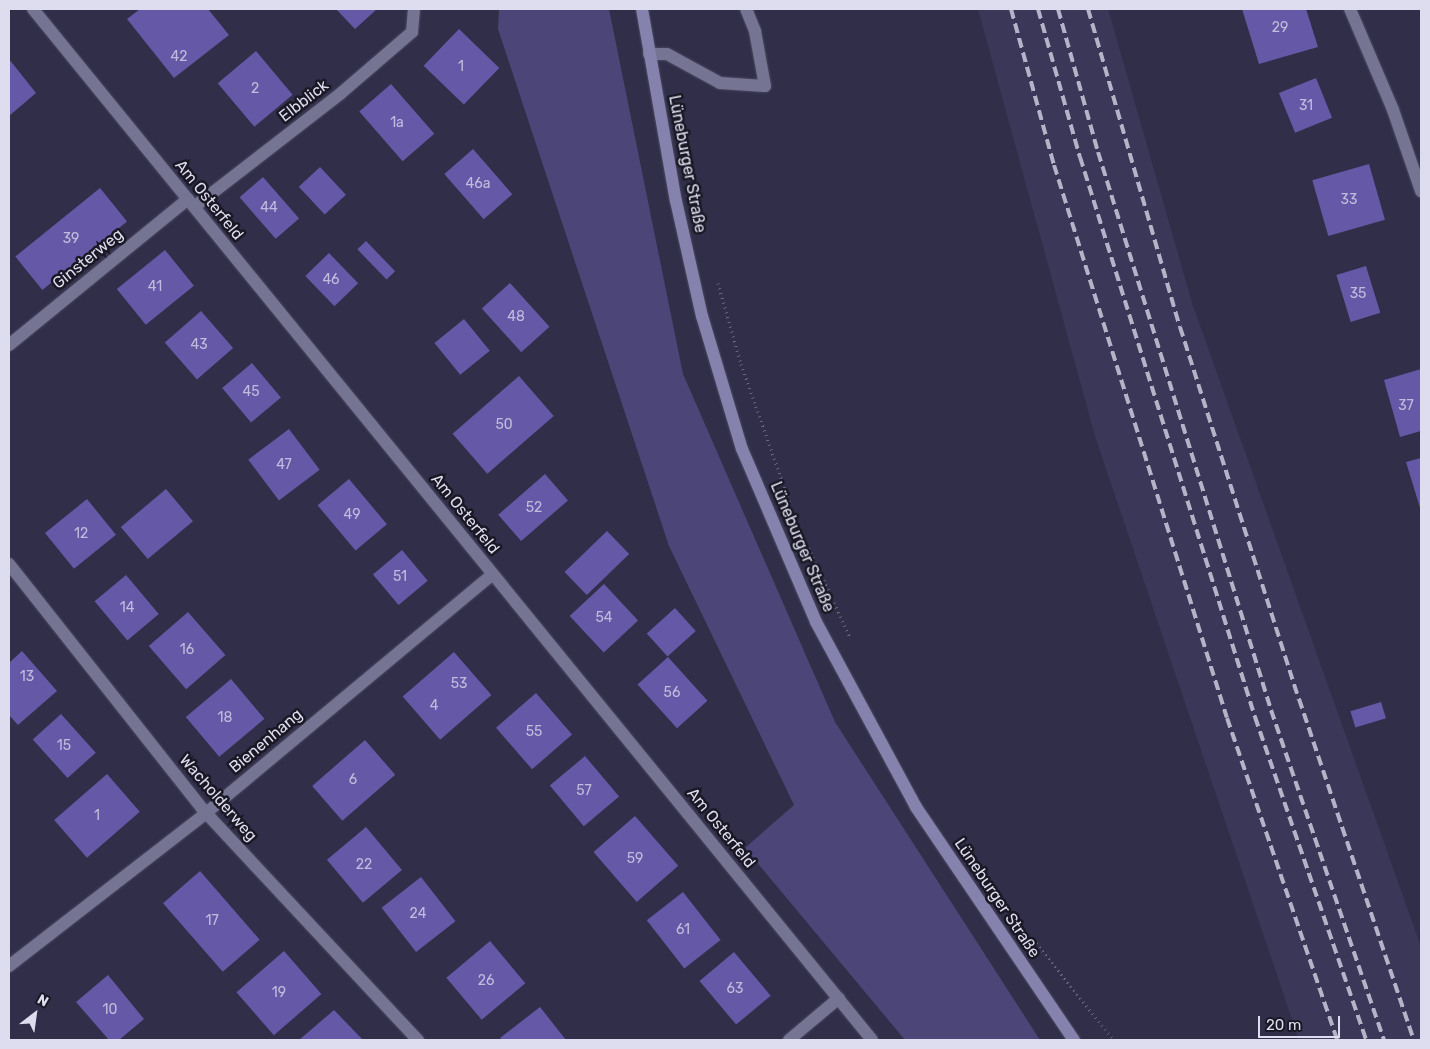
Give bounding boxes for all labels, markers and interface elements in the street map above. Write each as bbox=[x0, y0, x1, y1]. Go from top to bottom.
house number: 29 bbox=[1272, 20, 1288, 36]
house number: 42 bbox=[171, 49, 187, 65]
house number: 1 bbox=[458, 59, 464, 75]
street label: Elbblick bbox=[275, 76, 333, 126]
house number: 2 bbox=[251, 81, 259, 97]
street label: Lüneburger Straße bbox=[664, 93, 710, 235]
house number: 31 bbox=[1299, 98, 1313, 114]
house number: 1a bbox=[390, 115, 404, 131]
street label: Am Osterfeld bbox=[171, 156, 247, 244]
house number: 46a bbox=[466, 176, 490, 192]
house number: 33 bbox=[1341, 192, 1357, 208]
house number: 44 bbox=[260, 200, 278, 216]
street label: Ginsterweg bbox=[49, 225, 127, 293]
house number: 39 bbox=[63, 231, 79, 247]
house number: 46 bbox=[322, 272, 340, 288]
house number: 41 bbox=[148, 279, 162, 295]
house number: 35 bbox=[1350, 286, 1366, 302]
house number: 48 bbox=[507, 309, 525, 325]
house number: 43 bbox=[190, 337, 208, 353]
house number: 45 bbox=[242, 384, 260, 400]
house number: 37 bbox=[1398, 398, 1414, 414]
house number: 50 bbox=[495, 417, 513, 433]
house number: 47 bbox=[276, 457, 292, 473]
street label: Am Osterfeld bbox=[427, 470, 503, 558]
street label: Lüneburger Straße bbox=[766, 479, 838, 615]
house number: 52 bbox=[526, 500, 542, 516]
house number: 49 bbox=[344, 507, 360, 523]
house number: 12 bbox=[74, 526, 88, 542]
house number: 51 bbox=[393, 569, 407, 585]
house number: 14 bbox=[120, 600, 134, 616]
house number: 54 bbox=[595, 610, 613, 626]
house number: 16 bbox=[180, 642, 194, 658]
house number: 13 bbox=[20, 669, 34, 685]
house number: 53 bbox=[451, 676, 467, 692]
house number: 56 bbox=[664, 685, 680, 701]
house number: 4 bbox=[430, 698, 438, 714]
street label: Bienenhang bbox=[225, 705, 307, 777]
house number: 18 bbox=[218, 710, 232, 726]
house number: 55 bbox=[526, 724, 542, 740]
house number: 15 bbox=[57, 738, 71, 754]
street label: Wacholderweg bbox=[175, 751, 261, 845]
house number: 6 bbox=[349, 772, 357, 788]
house number: 57 bbox=[576, 783, 592, 799]
street label: Am Osterfeld bbox=[683, 784, 759, 872]
house number: 1 bbox=[94, 808, 100, 824]
street label: Lüneburger Straße bbox=[950, 835, 1044, 961]
house number: 59 bbox=[627, 851, 643, 867]
house number: 22 bbox=[356, 857, 372, 873]
house number: 24 bbox=[410, 906, 426, 922]
house number: 17 bbox=[205, 913, 219, 929]
house number: 61 bbox=[676, 922, 690, 938]
house number: 26 bbox=[478, 973, 494, 989]
house number: 63 bbox=[727, 981, 743, 997]
house number: 19 bbox=[272, 985, 286, 1001]
north arrow bbox=[10, 989, 60, 1039]
text: N bbox=[34, 991, 51, 1010]
house number: 10 bbox=[103, 1002, 117, 1018]
scale bar bbox=[1260, 1006, 1342, 1038]
text: 20 m bbox=[1266, 1016, 1301, 1034]

